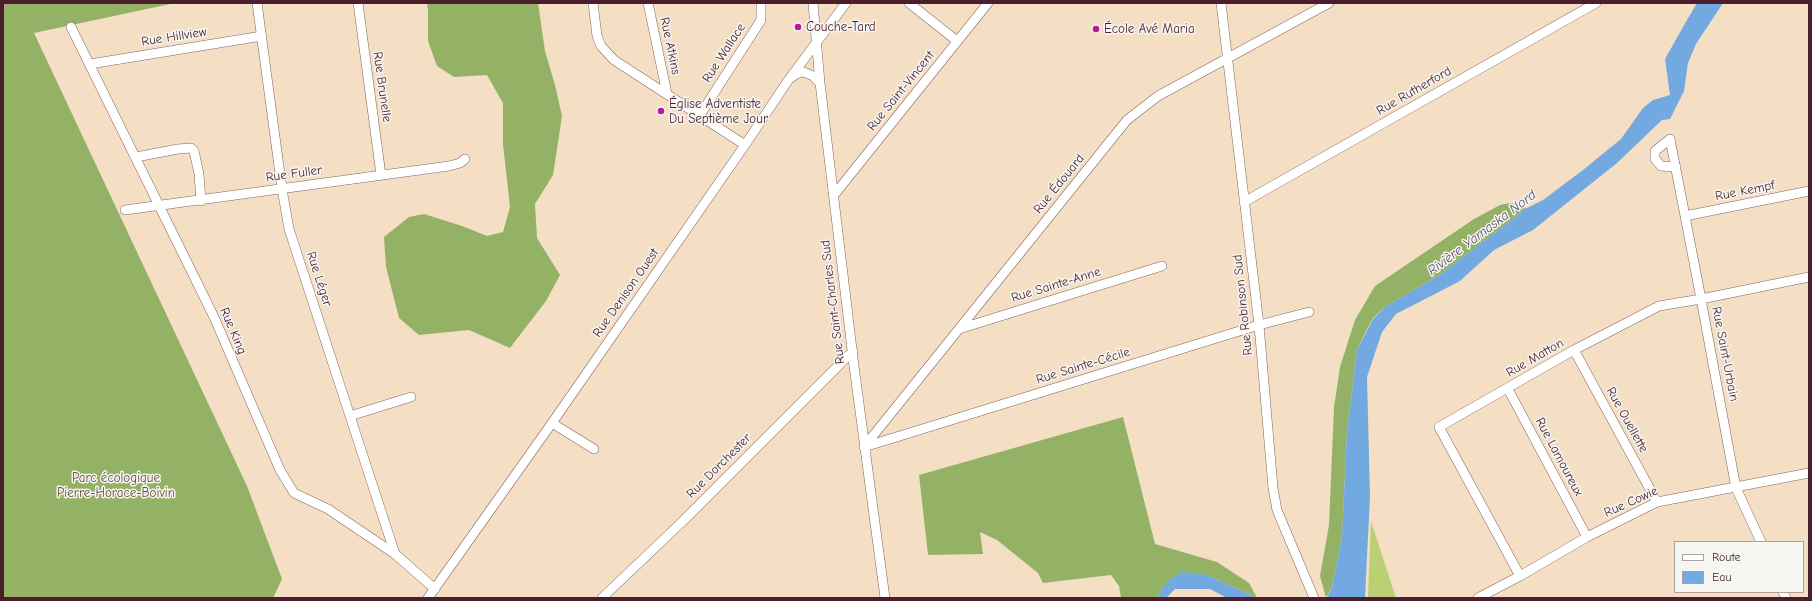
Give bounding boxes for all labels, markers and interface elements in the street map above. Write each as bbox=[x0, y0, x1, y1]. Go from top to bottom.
street label: Rue Atkins bbox=[656, 16, 684, 76]
place label: Couche-Tard bbox=[806, 19, 876, 35]
street label: Rue Wallace bbox=[699, 20, 749, 86]
place label: École Avé Maria bbox=[1104, 21, 1195, 37]
marker: Couche-Tard bbox=[793, 22, 803, 32]
street label: Rue Hillview bbox=[140, 24, 208, 50]
marker: École Avé Maria bbox=[1091, 24, 1101, 34]
street label: Rue Saint-Vincent bbox=[864, 48, 938, 134]
street label: Rue Brunelle bbox=[369, 51, 395, 123]
street label: Rue Rutherford bbox=[1374, 63, 1454, 119]
place label: Église Adventiste Du Septième Jour bbox=[669, 96, 768, 127]
marker: Église Adventiste Du Septième Jour bbox=[656, 106, 666, 116]
street label: Rue Édouard bbox=[1030, 151, 1088, 217]
street label: Rue Fuller bbox=[265, 162, 323, 186]
street label: Rue Kempf bbox=[1714, 178, 1776, 204]
water label: Rivière Yamaska Nord bbox=[1424, 187, 1540, 279]
street label: Rue Saint-Charles Sud bbox=[818, 239, 848, 365]
street label: Rue Denison Ouest bbox=[590, 246, 662, 340]
street label: Rue Léger bbox=[303, 250, 335, 308]
street label: Rue Robinson Sud bbox=[1230, 254, 1256, 356]
street label: Rue Sainte-Anne bbox=[1009, 264, 1103, 306]
street label: Rue King bbox=[216, 305, 250, 357]
street label: Rue Saint-Urbain bbox=[1708, 305, 1742, 403]
street label: Rue Matton bbox=[1503, 335, 1567, 381]
street label: Rue Sainte-Cécile bbox=[1034, 344, 1132, 388]
street label: Rue Ouellette bbox=[1603, 384, 1651, 456]
street label: Rue Lamoureux bbox=[1532, 415, 1586, 499]
street label: Rue Dorchester bbox=[683, 430, 755, 502]
park label: Parc écologique Pierre-Horace-Boivin bbox=[57, 470, 175, 501]
street label: Rue Cowie bbox=[1602, 483, 1660, 521]
legend bbox=[1674, 541, 1804, 593]
text: Route bbox=[1712, 550, 1741, 564]
text: Eau bbox=[1712, 570, 1732, 584]

